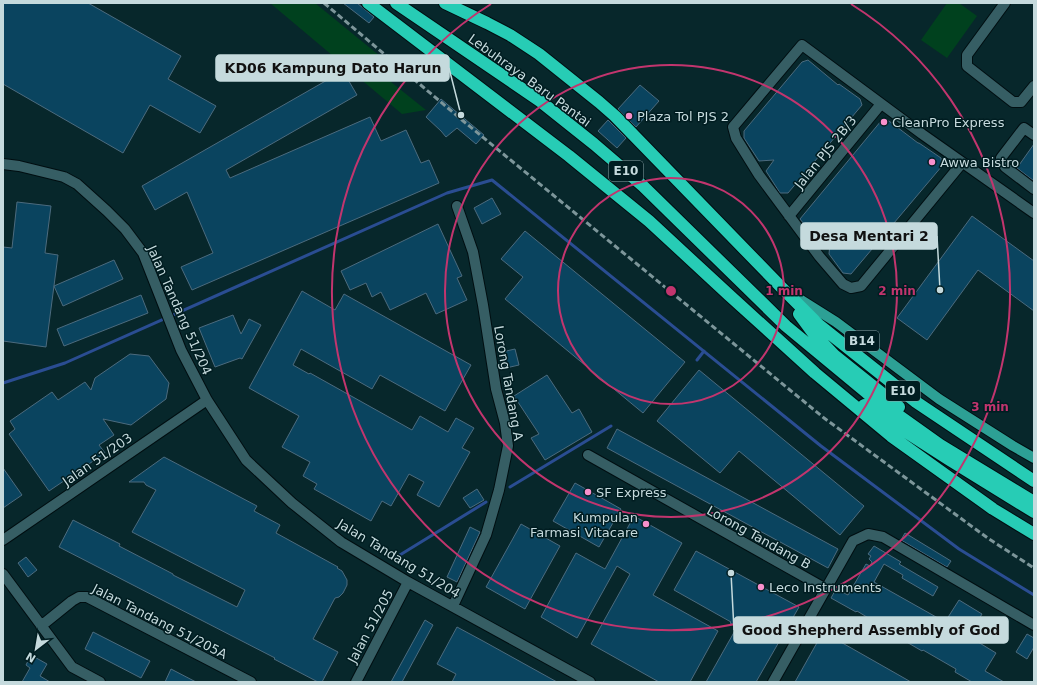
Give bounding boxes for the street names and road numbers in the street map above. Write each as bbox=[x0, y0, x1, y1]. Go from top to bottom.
street label: Lebuhraya Baru Pantai bbox=[466, 31, 594, 130]
street label: Jalan PJS 2B/3 bbox=[791, 113, 859, 193]
road number: E10 bbox=[609, 161, 643, 181]
street label: Jalan Tandang 51/204 bbox=[144, 242, 215, 377]
street label: Lorong Tandang A bbox=[491, 324, 526, 442]
road number: B14 bbox=[845, 331, 879, 351]
road number: E10 bbox=[886, 381, 920, 401]
street label: Jalan 51/203 bbox=[59, 430, 135, 490]
street label: Lorong Tandang B bbox=[704, 503, 813, 572]
street label: Jalan Tandang 51/204 bbox=[334, 515, 463, 601]
street label: Jalan Tandang 51/205A bbox=[89, 580, 230, 662]
street label: Jalan 51/205 bbox=[344, 587, 396, 667]

